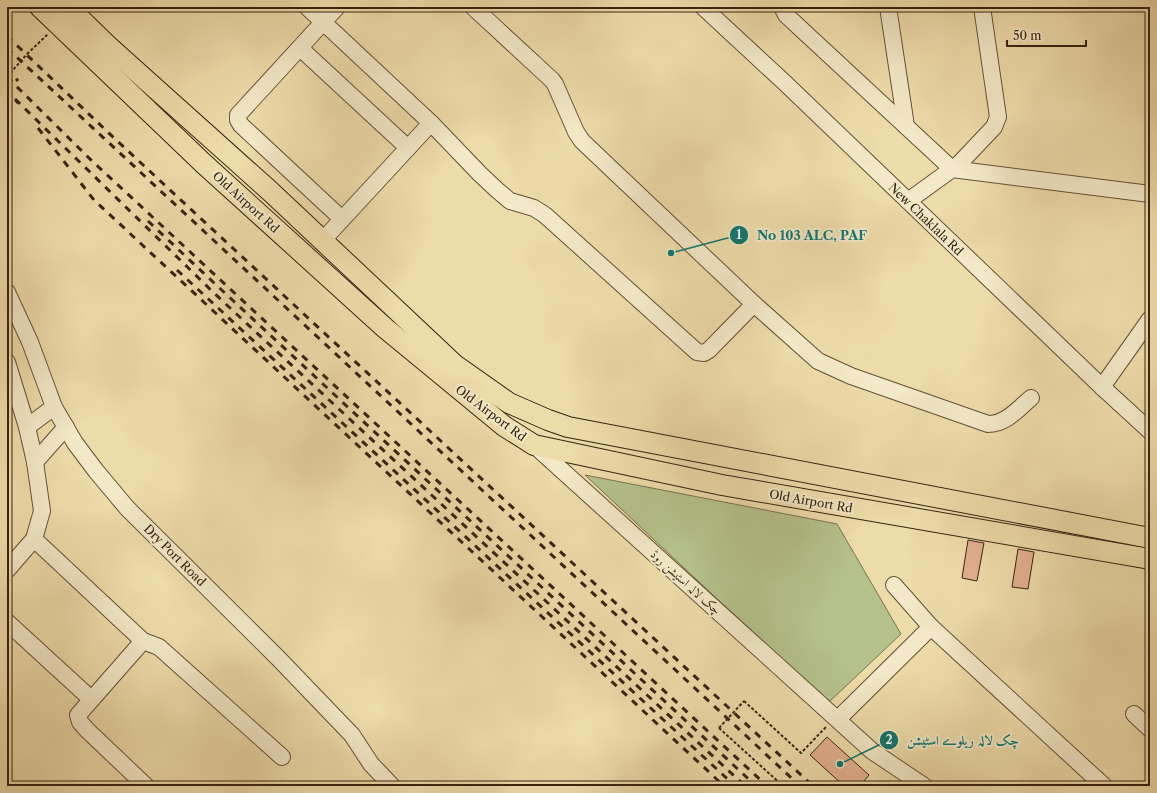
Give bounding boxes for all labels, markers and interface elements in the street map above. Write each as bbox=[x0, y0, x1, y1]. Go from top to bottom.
scale bar bbox=[1007, 22, 1086, 48]
text: 50 m bbox=[1013, 28, 1042, 43]
street label: Old Airport Rd bbox=[210, 168, 283, 236]
street label: New Chaklala Rd bbox=[886, 180, 967, 259]
callout: No 103 ALC, PAF bbox=[729, 223, 876, 248]
text: 1 bbox=[736, 227, 742, 242]
text: No 103 ALC, PAF bbox=[757, 227, 867, 243]
street label: Old Airport Rd bbox=[453, 382, 530, 445]
street label: Old Airport Rd bbox=[768, 486, 855, 516]
street label: Dry Port Road bbox=[141, 521, 210, 590]
street label: چک لالہ اسٹیشن روڈ bbox=[646, 546, 724, 619]
callout: چک لالہ ریلوے اسٹیشن bbox=[879, 728, 1027, 753]
text: 2 bbox=[885, 732, 893, 747]
text: چک لالہ ریلوے اسٹیشن bbox=[907, 732, 1019, 749]

